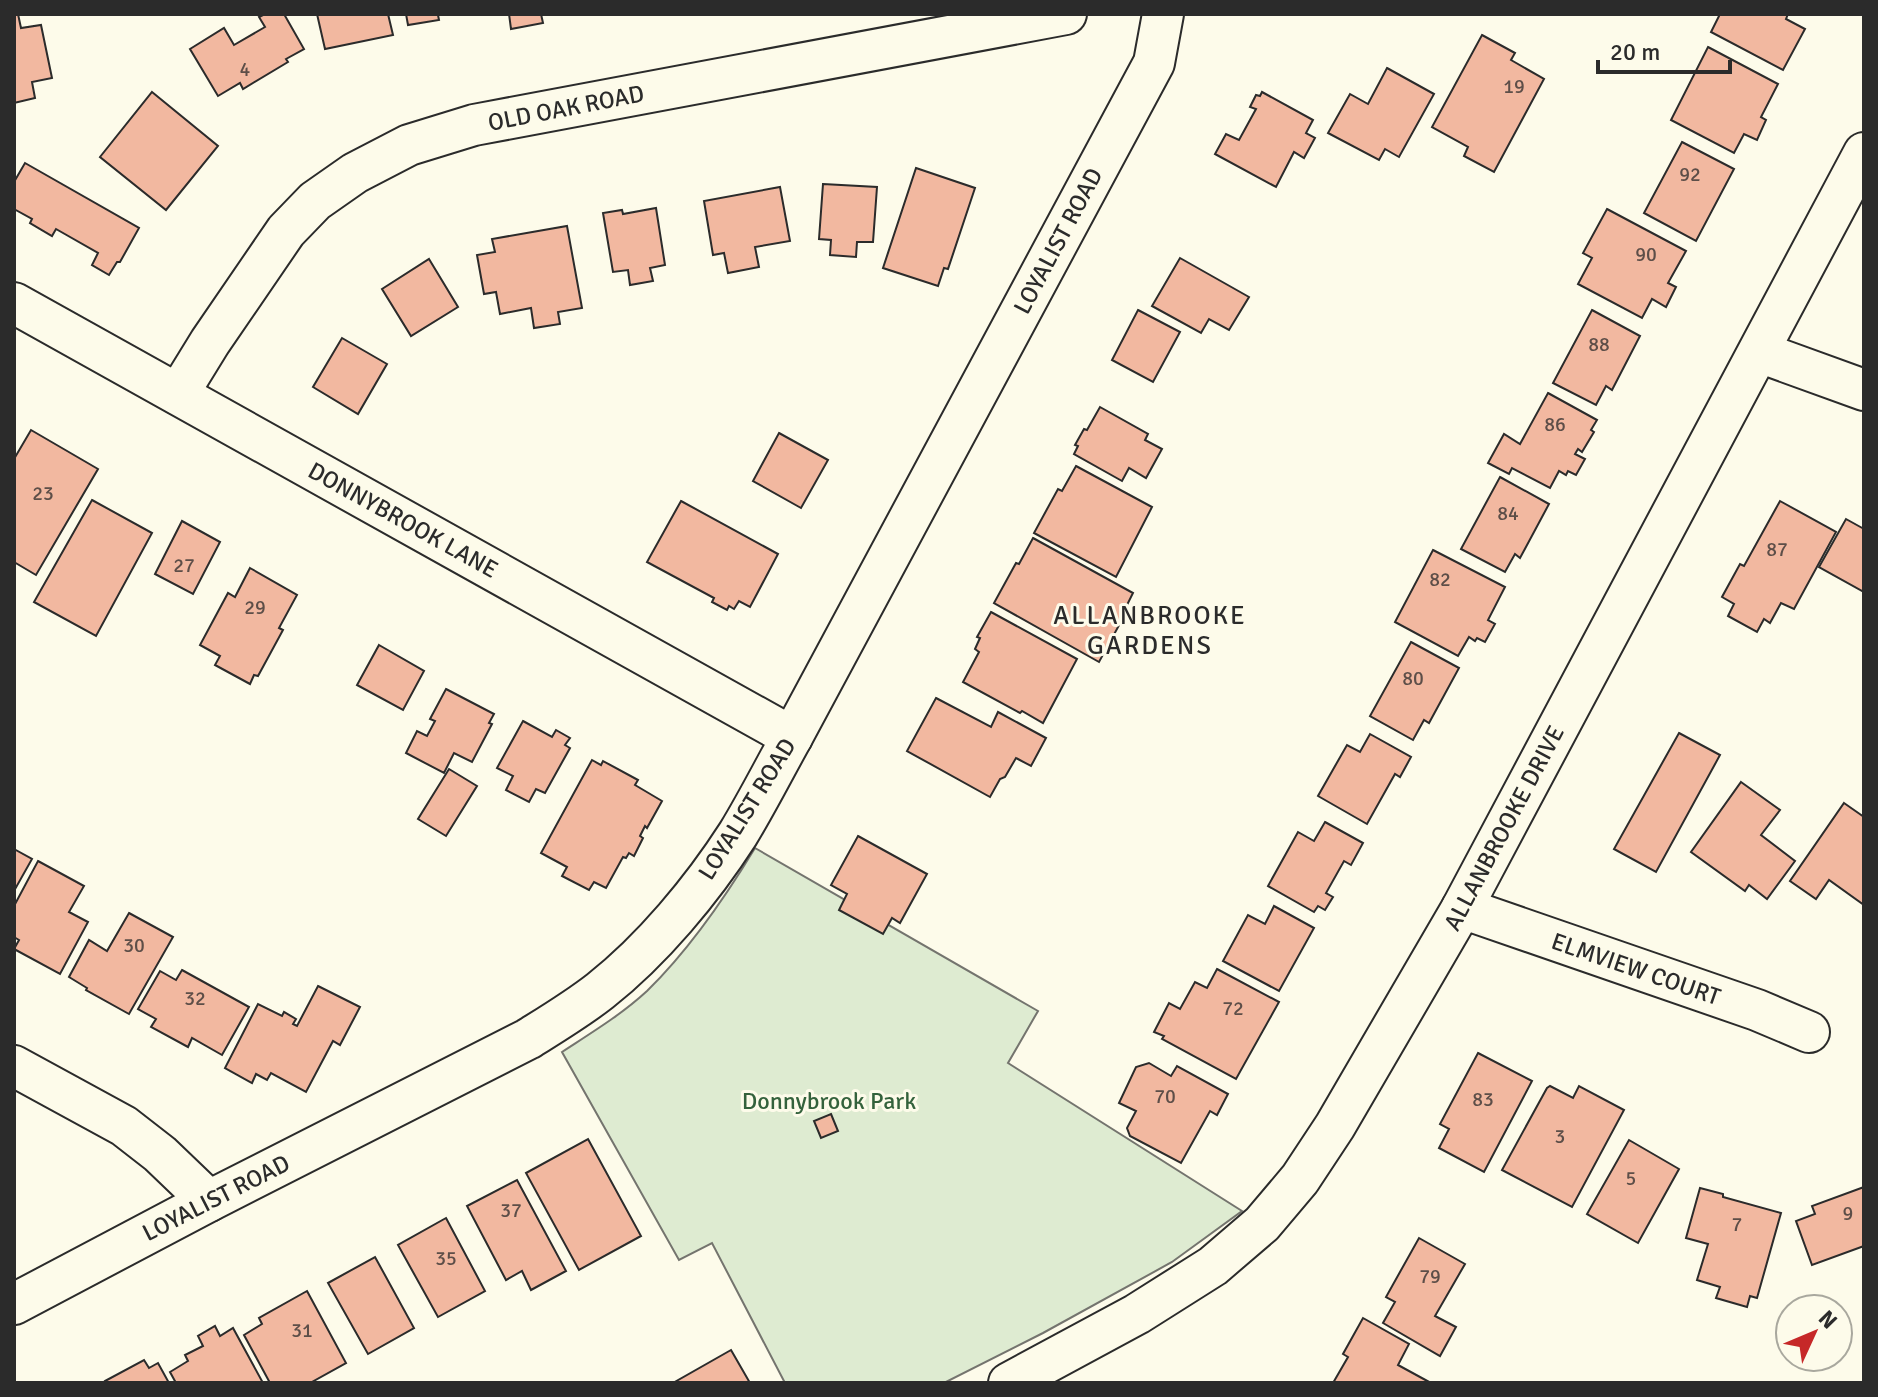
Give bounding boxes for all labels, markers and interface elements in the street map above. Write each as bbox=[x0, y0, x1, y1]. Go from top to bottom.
scale bar bbox=[1598, 24, 1730, 74]
text: 20 m bbox=[1610, 37, 1660, 67]
house number: 4 bbox=[240, 57, 251, 82]
house number: 19 bbox=[1503, 74, 1525, 99]
street label: OLD OAK ROAD bbox=[485, 78, 647, 138]
house number: 92 bbox=[1679, 162, 1701, 187]
street label: LOYALIST ROAD bbox=[1007, 163, 1109, 319]
house number: 90 bbox=[1635, 242, 1657, 267]
house number: 88 bbox=[1588, 332, 1610, 357]
house number: 86 bbox=[1544, 412, 1566, 437]
street label: DONNYBROOK LANE bbox=[303, 455, 503, 585]
house number: 23 bbox=[32, 481, 54, 506]
house number: 84 bbox=[1497, 501, 1519, 526]
house number: 87 bbox=[1766, 537, 1788, 562]
house number: 27 bbox=[173, 553, 195, 578]
house number: 82 bbox=[1429, 567, 1451, 592]
house number: 29 bbox=[244, 595, 266, 620]
district label: ALLANBROOKE GARDENS bbox=[1053, 600, 1247, 662]
house number: 80 bbox=[1402, 666, 1424, 691]
street label: ALLANBROOKE DRIVE bbox=[1437, 720, 1571, 936]
street label: LOYALIST ROAD bbox=[691, 733, 803, 885]
street label: ELMVIEW COURT bbox=[1547, 926, 1725, 1012]
house number: 30 bbox=[123, 933, 145, 958]
house number: 32 bbox=[184, 986, 206, 1011]
house number: 72 bbox=[1222, 996, 1244, 1021]
house number: 70 bbox=[1154, 1084, 1176, 1109]
park label: Donnybrook Park bbox=[742, 1086, 916, 1116]
house number: 83 bbox=[1472, 1087, 1494, 1112]
house number: 3 bbox=[1555, 1124, 1565, 1149]
street label: LOYALIST ROAD bbox=[137, 1148, 295, 1248]
house number: 5 bbox=[1626, 1166, 1636, 1191]
house number: 37 bbox=[500, 1198, 522, 1223]
house number: 9 bbox=[1843, 1201, 1853, 1226]
house number: 7 bbox=[1732, 1212, 1742, 1237]
house number: 35 bbox=[435, 1246, 457, 1271]
house number: 79 bbox=[1419, 1264, 1441, 1289]
north arrow bbox=[1774, 1293, 1854, 1373]
text: N bbox=[1813, 1305, 1843, 1334]
house number: 31 bbox=[291, 1318, 313, 1343]

